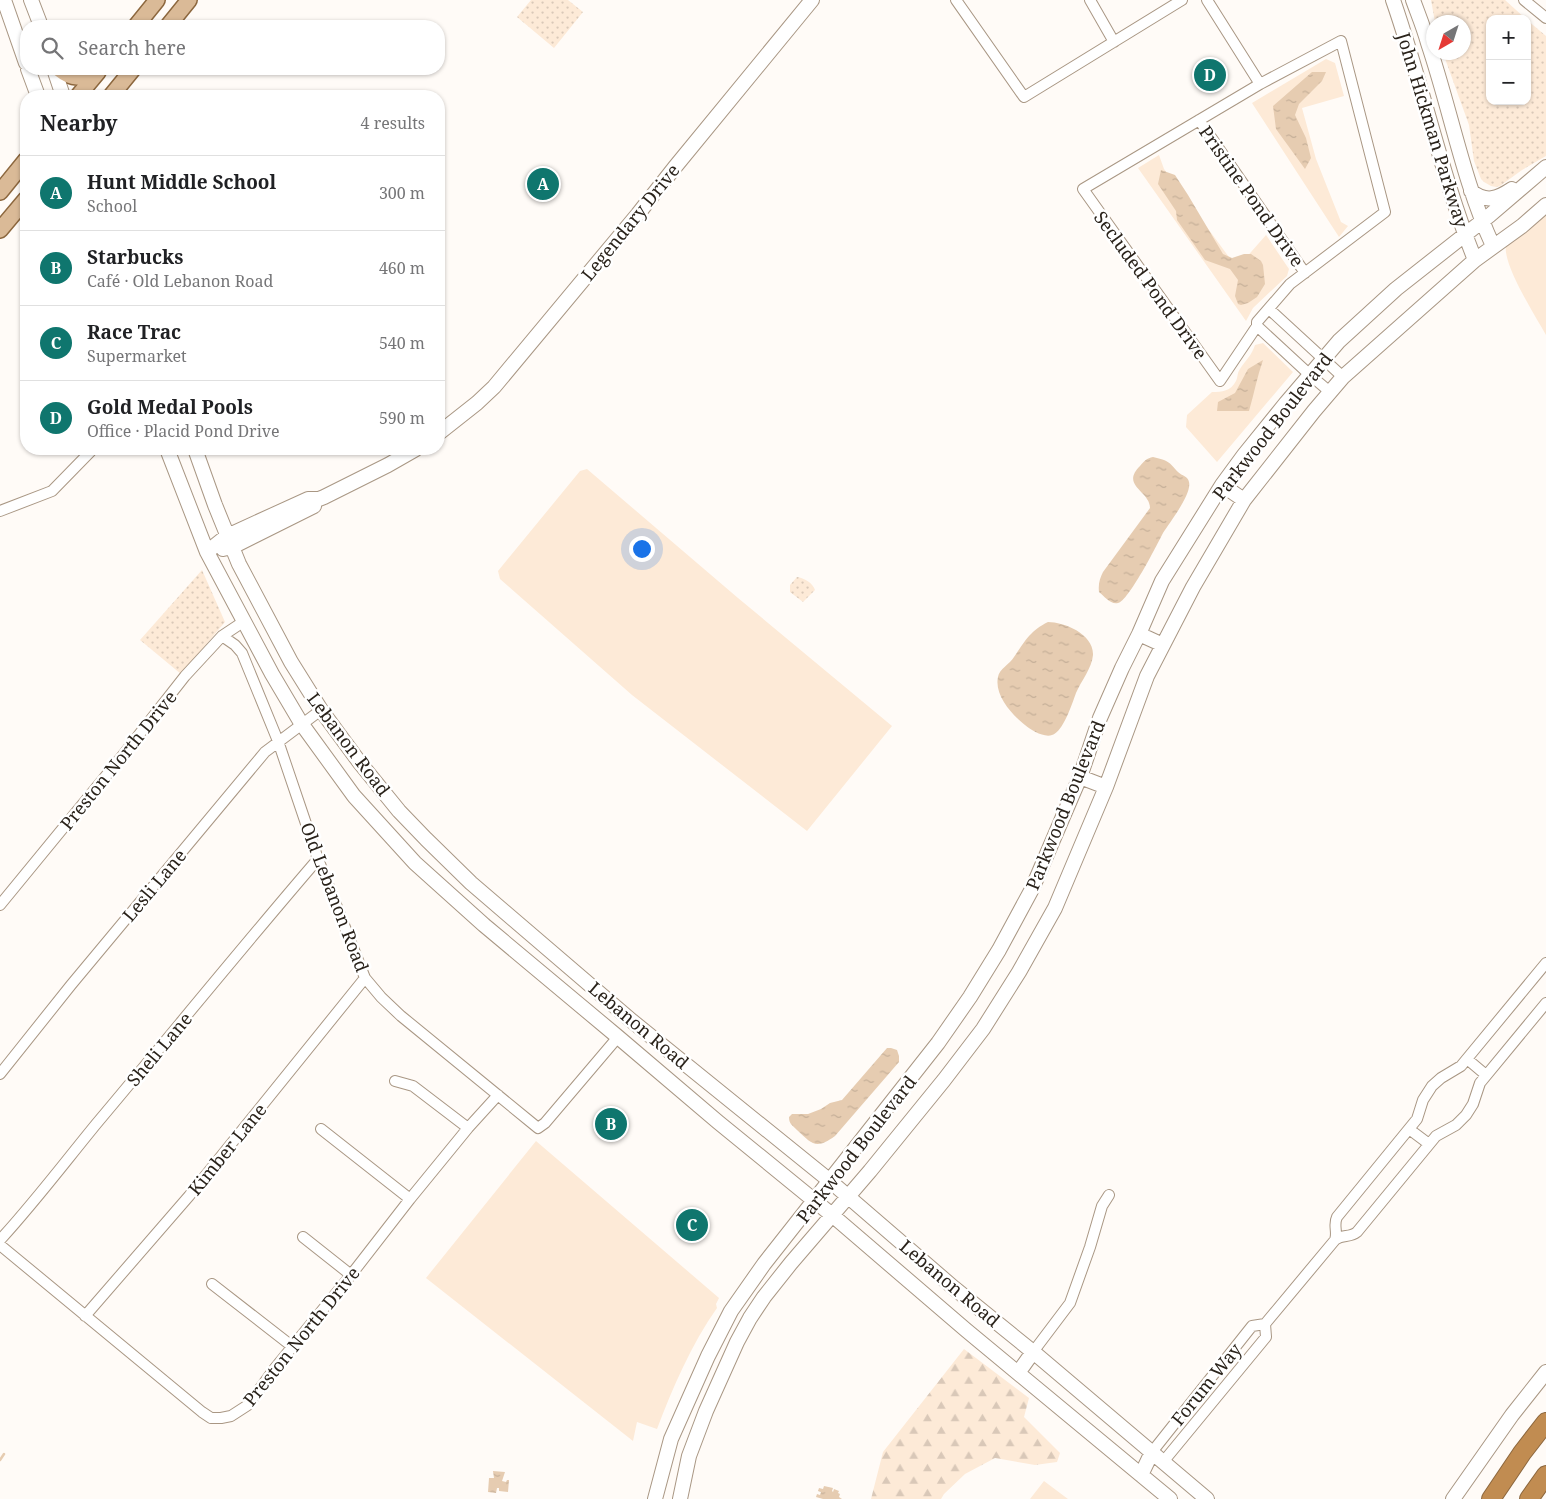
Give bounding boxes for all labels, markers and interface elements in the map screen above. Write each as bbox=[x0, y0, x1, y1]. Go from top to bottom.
north arrow bbox=[1426, 15, 1471, 60]
map controls bbox=[1486, 15, 1531, 105]
button: + bbox=[1486, 15, 1531, 60]
search box bbox=[20, 20, 445, 75]
street label: John Hickman Parkway bbox=[1392, 29, 1474, 231]
icon: search bbox=[38, 34, 66, 62]
text: Search here bbox=[78, 35, 186, 61]
pin: D bbox=[1194, 56, 1226, 94]
button: − bbox=[1486, 60, 1531, 105]
text: Nearby bbox=[40, 109, 118, 137]
text: 4 results bbox=[361, 112, 425, 134]
street label: Pristine Pond Drive bbox=[1194, 121, 1310, 271]
street label: Legendary Drive bbox=[575, 159, 685, 285]
pin: A bbox=[527, 165, 559, 203]
text: Hunt Middle School bbox=[87, 169, 276, 195]
text: A bbox=[50, 182, 62, 204]
text: 300 m bbox=[379, 182, 425, 204]
text: School bbox=[87, 195, 137, 217]
street label: Secluded Pond Drive bbox=[1089, 206, 1213, 364]
text: Starbucks bbox=[87, 244, 183, 270]
text: B bbox=[51, 257, 61, 279]
text: 460 m bbox=[379, 257, 425, 279]
text: Café · Old Lebanon Road bbox=[87, 270, 273, 292]
text: Race Trac bbox=[87, 319, 181, 345]
text: C bbox=[51, 332, 61, 354]
text: 540 m bbox=[379, 332, 425, 354]
text: Supermarket bbox=[87, 345, 187, 367]
street label: Parkwood Boulevard bbox=[1207, 347, 1337, 505]
text: Gold Medal Pools bbox=[87, 394, 253, 420]
text: D bbox=[50, 407, 62, 429]
text: 590 m bbox=[379, 407, 425, 429]
text: Office · Placid Pond Drive bbox=[87, 420, 280, 442]
your location bbox=[629, 536, 655, 562]
street label: Preston North Drive bbox=[54, 685, 182, 835]
street label: Lebanon Road bbox=[302, 687, 396, 801]
street label: Parkwood Boulevard bbox=[1020, 717, 1110, 893]
street label: Old Lebanon Road bbox=[295, 819, 375, 975]
street label: Lesli Lane bbox=[117, 844, 191, 926]
street label: Lebanon Road bbox=[584, 976, 694, 1074]
street label: Sheli Lane bbox=[121, 1007, 197, 1091]
street label: Parkwood Boulevard bbox=[791, 1070, 921, 1228]
street label: Kimber Lane bbox=[182, 1098, 272, 1200]
pin: B bbox=[595, 1105, 627, 1143]
pin: C bbox=[676, 1206, 708, 1244]
street label: Lebanon Road bbox=[895, 1234, 1005, 1332]
street label: Preston North Drive bbox=[237, 1261, 365, 1411]
street label: Forum Way bbox=[1165, 1337, 1247, 1430]

